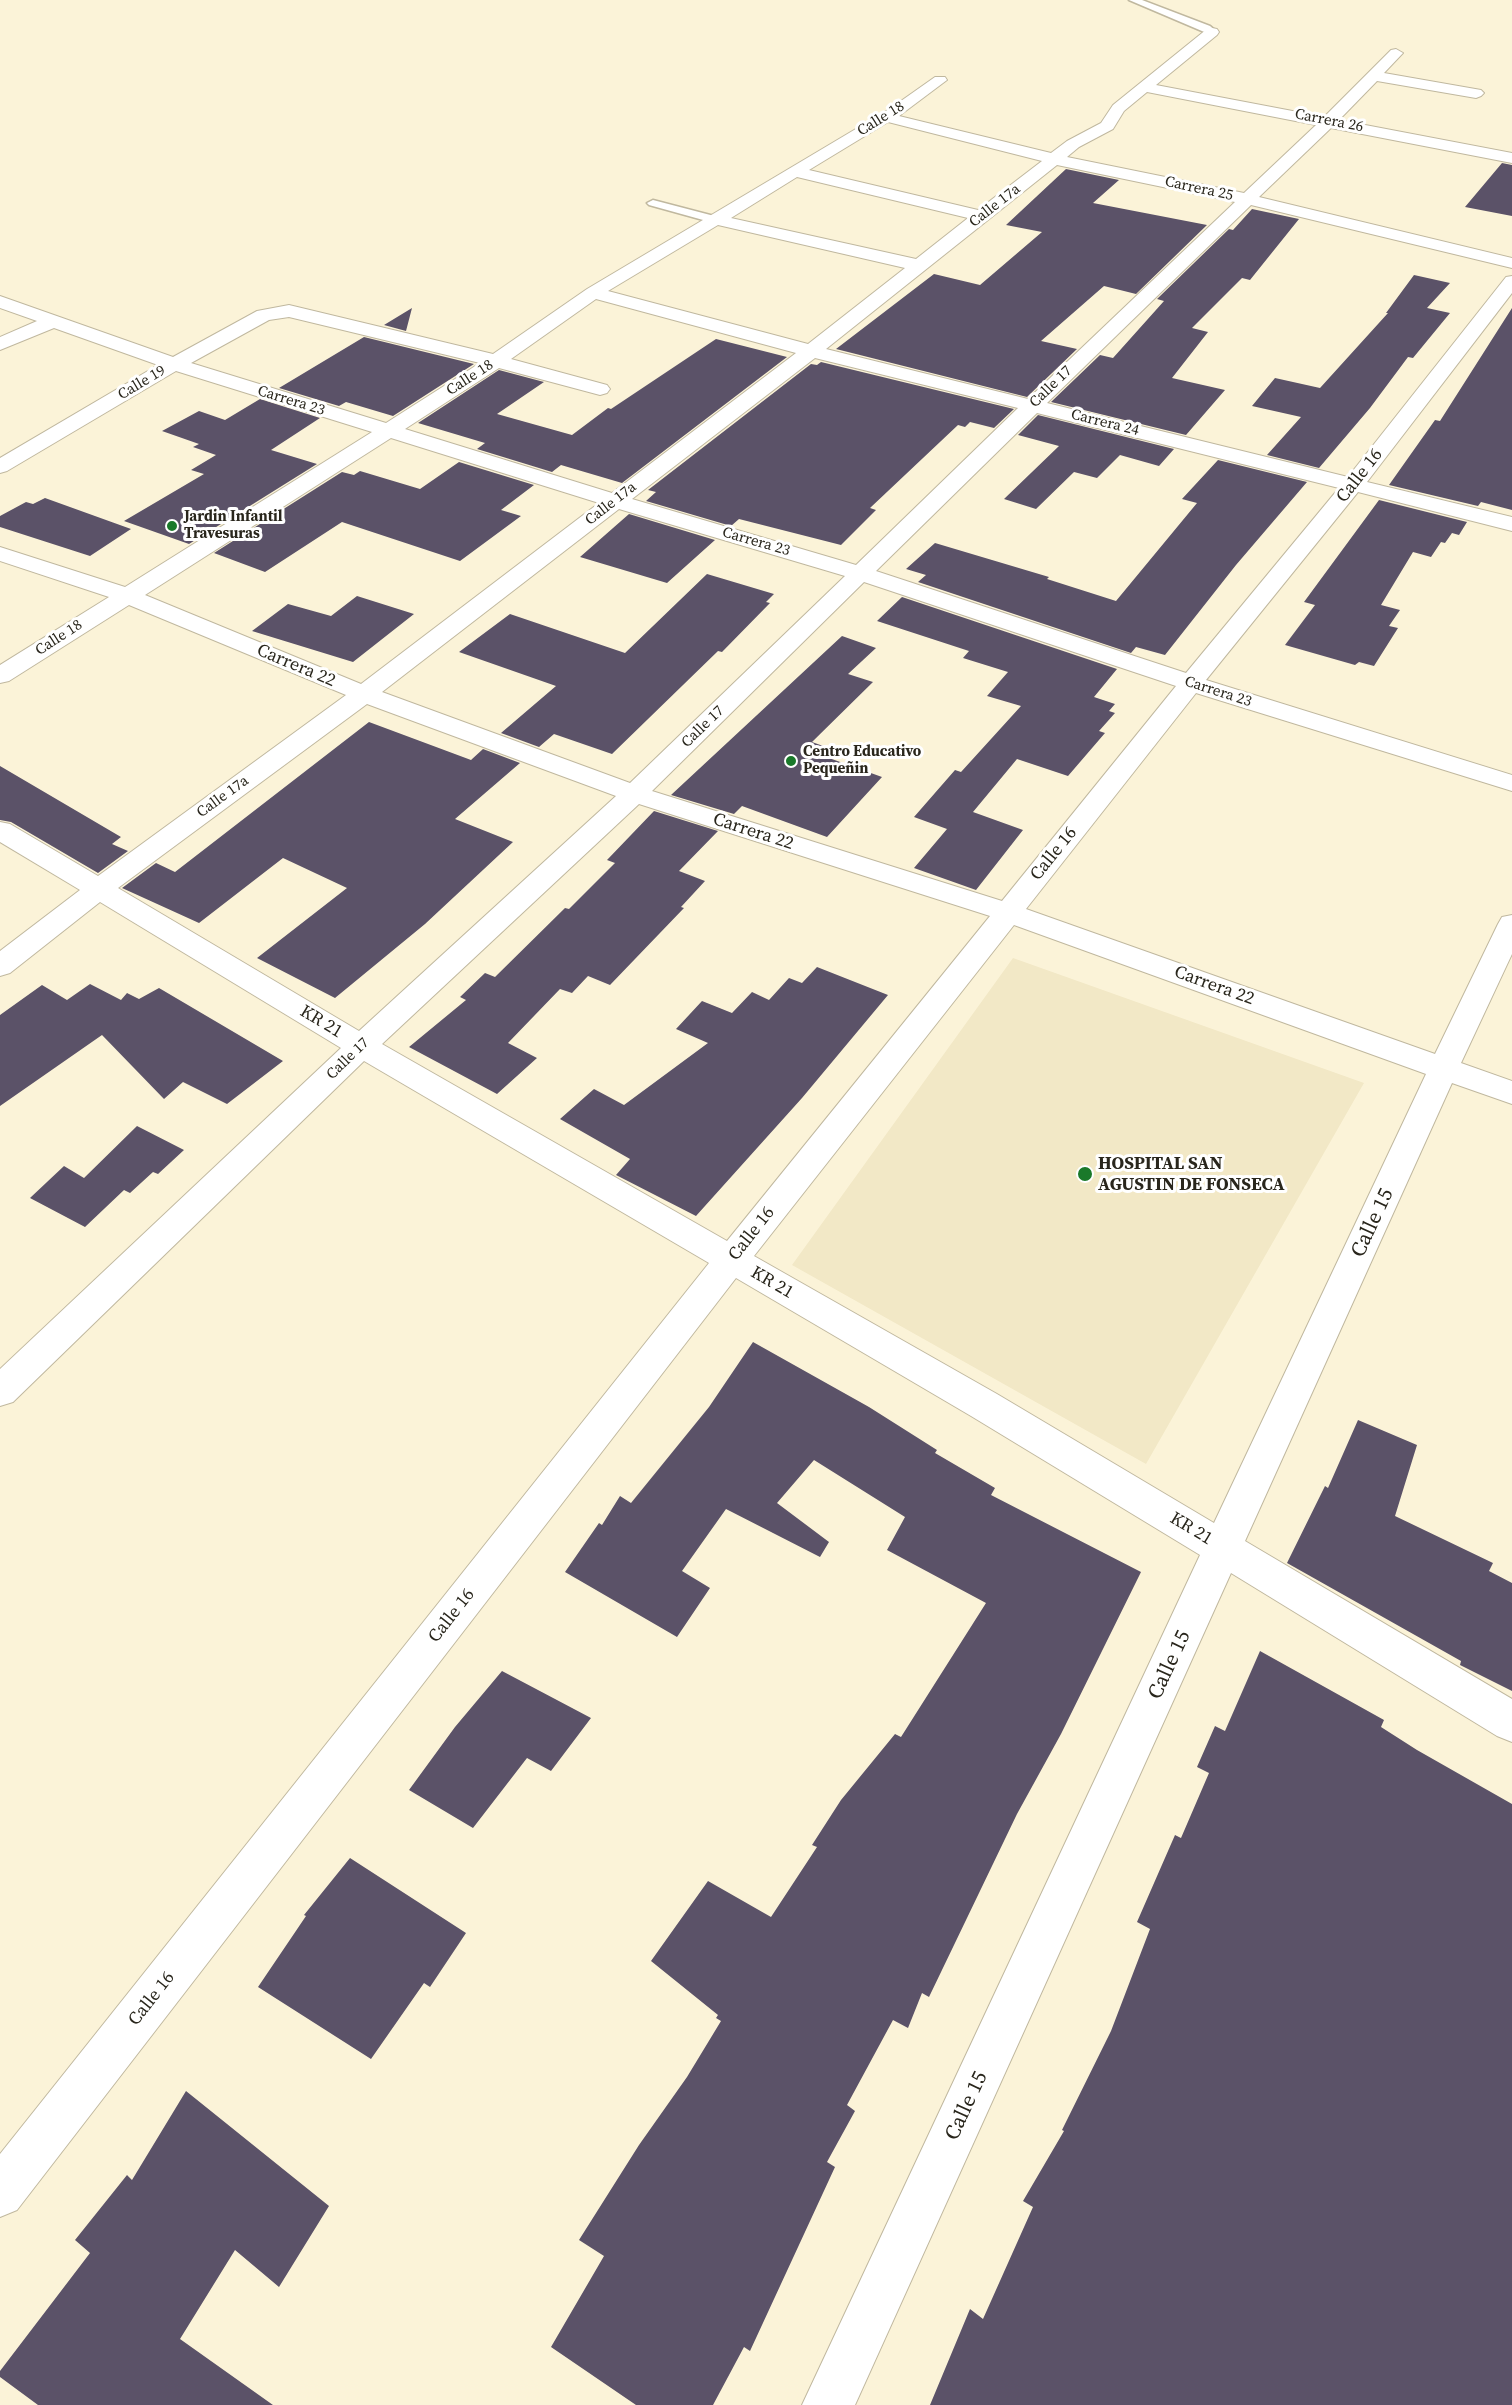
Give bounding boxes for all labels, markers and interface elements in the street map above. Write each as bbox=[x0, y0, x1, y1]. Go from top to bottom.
street label: Calle 18 bbox=[854, 98, 908, 140]
street label: Carrera 26 bbox=[1293, 106, 1365, 136]
street label: Carrera 25 bbox=[1163, 173, 1235, 205]
street label: Calle 17a bbox=[966, 180, 1024, 232]
street label: Calle 18 bbox=[443, 356, 497, 400]
street label: Calle 19 bbox=[115, 362, 169, 404]
street label: Calle 17 bbox=[1026, 362, 1076, 412]
street label: Carrera 23 bbox=[255, 382, 327, 420]
street label: Carrera 24 bbox=[1069, 406, 1141, 440]
street label: Calle 16 bbox=[1332, 445, 1388, 507]
street label: Calle 17a bbox=[582, 478, 640, 530]
place label: Jardin Infantil Travesuras bbox=[184, 508, 283, 543]
marker: Jardin Infantil Travesuras bbox=[165, 519, 179, 533]
street label: Carrera 23 bbox=[720, 524, 792, 560]
street label: Calle 18 bbox=[32, 616, 86, 660]
street label: Carrera 22 bbox=[253, 640, 339, 692]
street label: Carrera 23 bbox=[1182, 673, 1254, 711]
street label: Calle 17 bbox=[678, 702, 728, 752]
place label: Centro Educativo Pequeñin bbox=[803, 743, 921, 778]
marker: Centro Educativo Pequeñin bbox=[784, 754, 798, 768]
street label: Calle 17a bbox=[194, 772, 252, 822]
street label: Carrera 22 bbox=[710, 809, 796, 855]
street label: Calle 16 bbox=[1026, 823, 1082, 885]
street label: Carrera 22 bbox=[1171, 962, 1257, 1010]
street label: KR 21 bbox=[296, 1001, 346, 1043]
street label: Calle 17 bbox=[323, 1034, 373, 1084]
place label: HOSPITAL SAN AGUSTIN DE FONSECA bbox=[1098, 1153, 1285, 1196]
marker: HOSPITAL SAN AGUSTIN DE FONSECA bbox=[1076, 1165, 1094, 1183]
street label: Calle 15 bbox=[1346, 1185, 1400, 1261]
street label: Calle 16 bbox=[724, 1203, 780, 1265]
street label: KR 21 bbox=[747, 1262, 797, 1304]
street label: KR 21 bbox=[1166, 1508, 1216, 1550]
street label: Calle 16 bbox=[424, 1585, 480, 1647]
street label: Calle 15 bbox=[1143, 1627, 1197, 1703]
street label: Calle 16 bbox=[124, 1968, 180, 2030]
street label: Calle 15 bbox=[940, 2068, 994, 2144]

